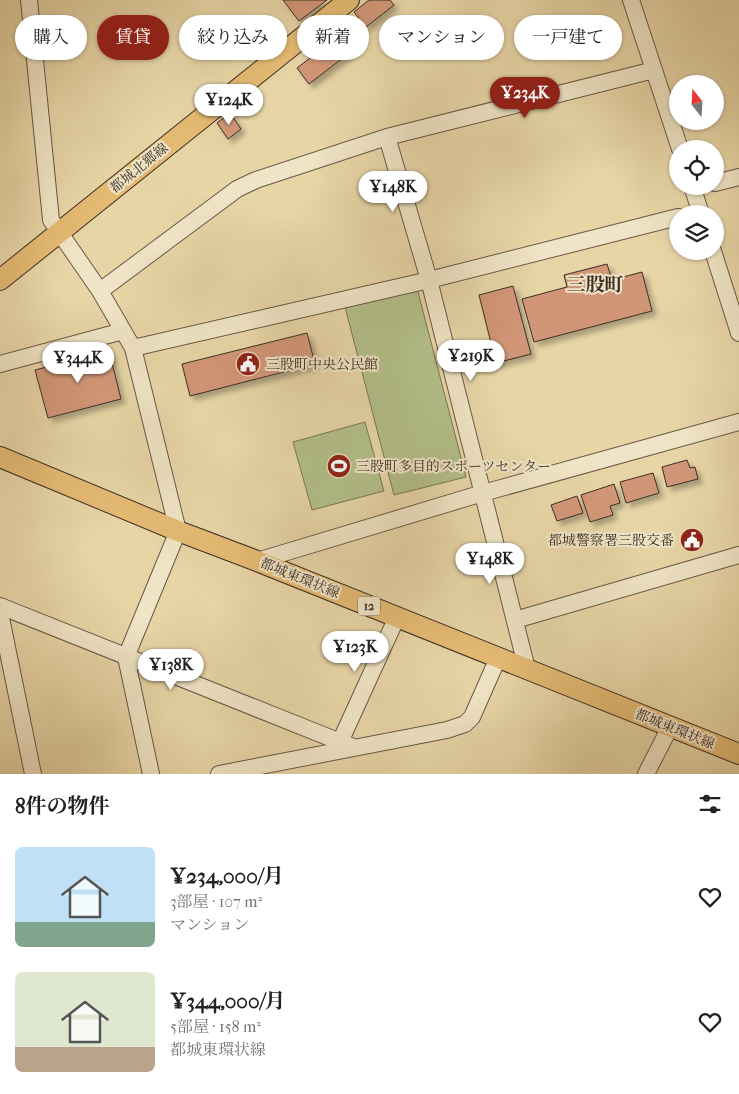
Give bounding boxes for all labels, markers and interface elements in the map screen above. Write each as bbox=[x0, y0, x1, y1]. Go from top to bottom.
chip: 購入 bbox=[15, 15, 87, 60]
chip: 賃貸 bbox=[97, 15, 169, 60]
chip: 絞り込み bbox=[179, 15, 287, 60]
chip: 新着 bbox=[297, 15, 369, 60]
chip: マンション bbox=[379, 15, 504, 60]
chip: 一戸建て bbox=[514, 15, 622, 60]
north arrow bbox=[669, 75, 724, 130]
map controls bbox=[669, 75, 724, 260]
pin: ¥234K bbox=[490, 76, 560, 119]
text: ¥234K bbox=[501, 83, 549, 102]
pin: ¥124K bbox=[194, 84, 264, 126]
text: ¥124K bbox=[205, 90, 253, 109]
street label: 都城北郷線 bbox=[106, 139, 172, 197]
button: locate bbox=[669, 140, 724, 195]
pin: ¥148K bbox=[358, 170, 428, 213]
text: ¥148K bbox=[369, 177, 417, 196]
button: layers bbox=[669, 205, 724, 260]
district label: 三股町 bbox=[566, 274, 624, 296]
pin: ¥219K bbox=[436, 340, 506, 382]
pin: ¥344K bbox=[43, 342, 113, 384]
text: ¥219K bbox=[448, 346, 494, 365]
text: ¥344K bbox=[53, 348, 103, 367]
public building icon: 三股町中央公民館 bbox=[235, 351, 261, 377]
place label: 三股町中央公民館 bbox=[266, 356, 378, 373]
sports icon: 三股町多目的スポーツセンター bbox=[326, 453, 352, 479]
place label: 三股町多目的スポーツセンター bbox=[356, 458, 551, 475]
public building icon: 都城警察署三股交番 bbox=[679, 527, 705, 553]
place label: 都城警察署三股交番 bbox=[548, 532, 674, 549]
pin: ¥148K bbox=[455, 542, 525, 585]
text: ¥148K bbox=[466, 549, 514, 568]
street label: 都城東環状線 bbox=[258, 554, 342, 602]
road number: 12 bbox=[358, 596, 380, 616]
pin: ¥123K bbox=[320, 630, 390, 673]
text: ¥123K bbox=[333, 637, 377, 656]
pin: ¥138K bbox=[136, 648, 206, 691]
text: ¥138K bbox=[149, 655, 193, 674]
street label: 都城東環状線 bbox=[633, 705, 717, 753]
icon: filters bbox=[696, 790, 724, 818]
text: 8件の物件 bbox=[15, 794, 110, 818]
text: ¥234,000/月 bbox=[170, 864, 284, 888]
icon: home bbox=[55, 867, 115, 927]
icon: heart bbox=[696, 883, 724, 911]
text: 3部屋 · 107 m² bbox=[170, 892, 262, 911]
text: マンション bbox=[170, 915, 249, 934]
text: ¥344,000/月 bbox=[170, 989, 286, 1013]
icon: home bbox=[55, 992, 115, 1052]
icon: heart bbox=[696, 1008, 724, 1036]
text: 5部屋 · 158 m² bbox=[170, 1017, 261, 1036]
text: 都城東環状線 bbox=[170, 1040, 266, 1059]

